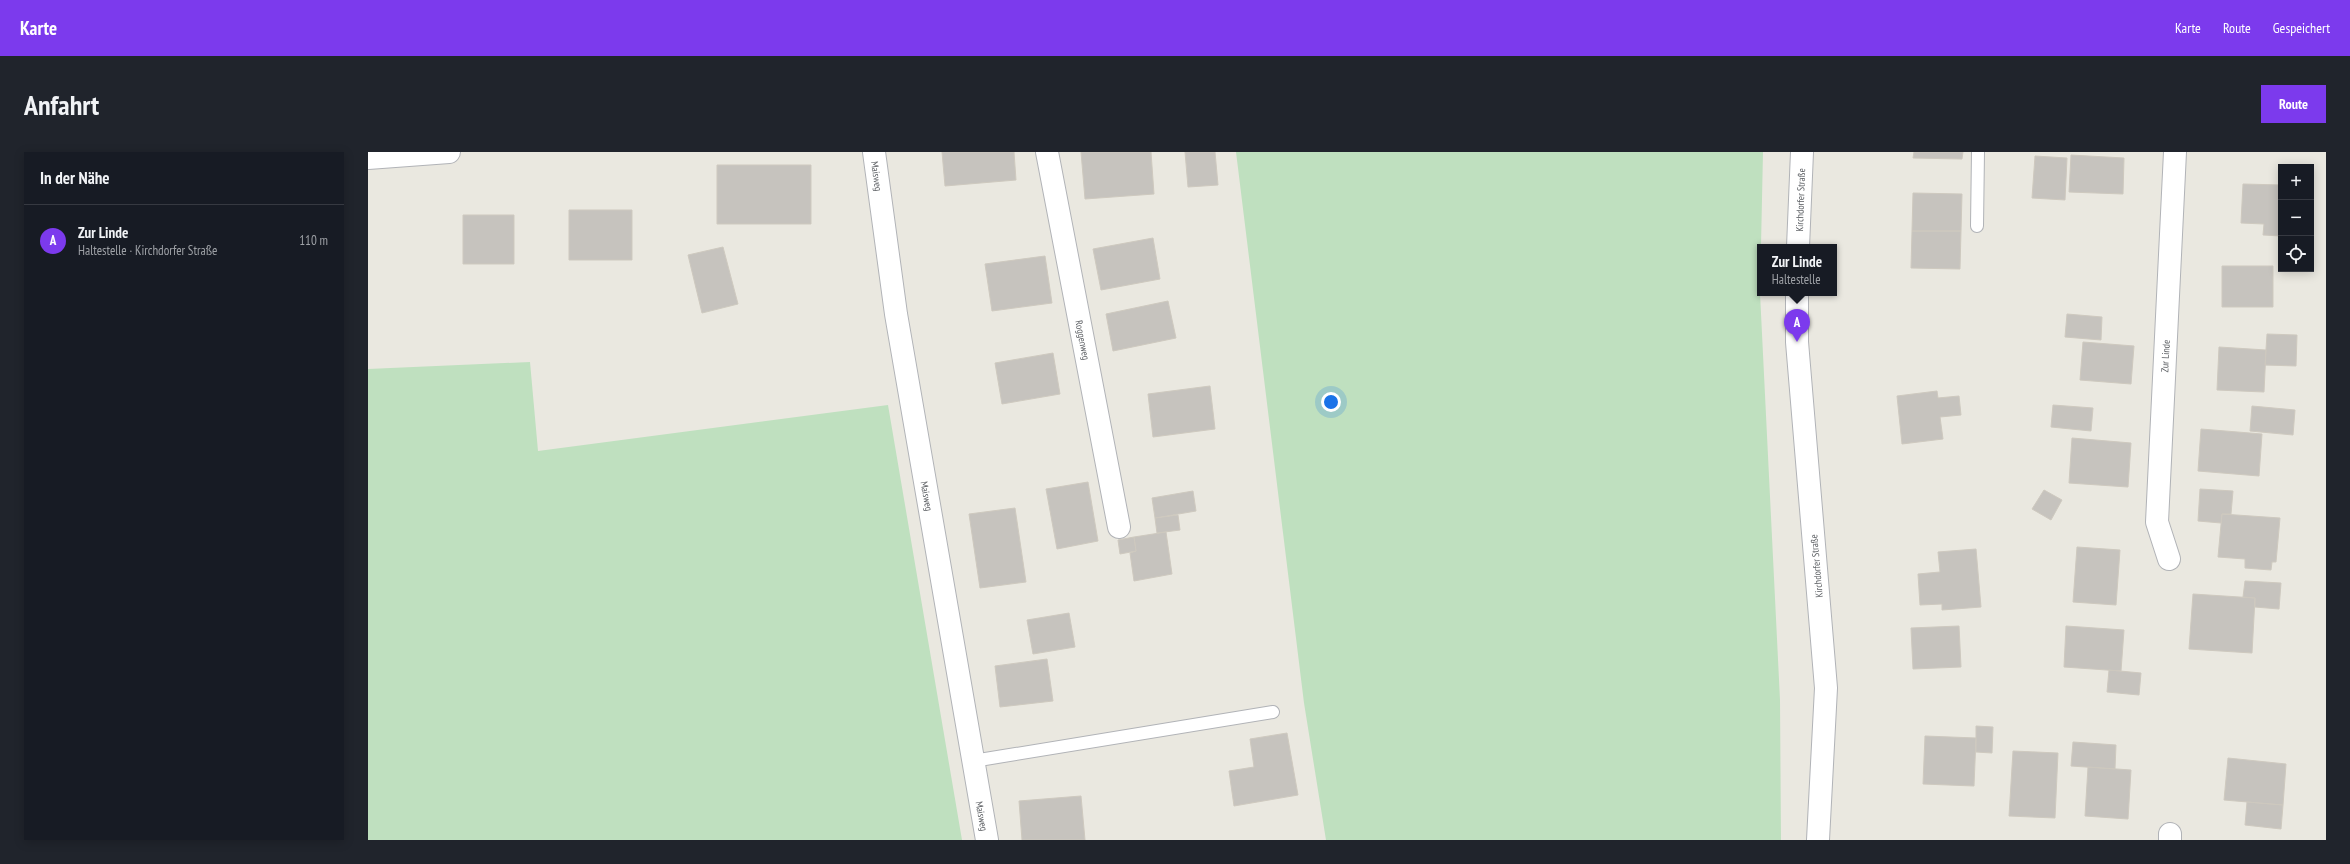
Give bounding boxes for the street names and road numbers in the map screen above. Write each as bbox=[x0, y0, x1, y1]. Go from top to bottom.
street label: Maisweg bbox=[868, 160, 885, 192]
street label: Kirchdorfer Straße bbox=[1793, 168, 1808, 232]
street label: Roggenweg bbox=[1072, 319, 1093, 361]
street label: Zur Linde bbox=[2158, 339, 2173, 373]
street label: Maisweg bbox=[917, 480, 936, 512]
street label: Kirchdorfer Straße bbox=[1807, 534, 1826, 598]
street label: Maisweg bbox=[972, 800, 991, 832]

